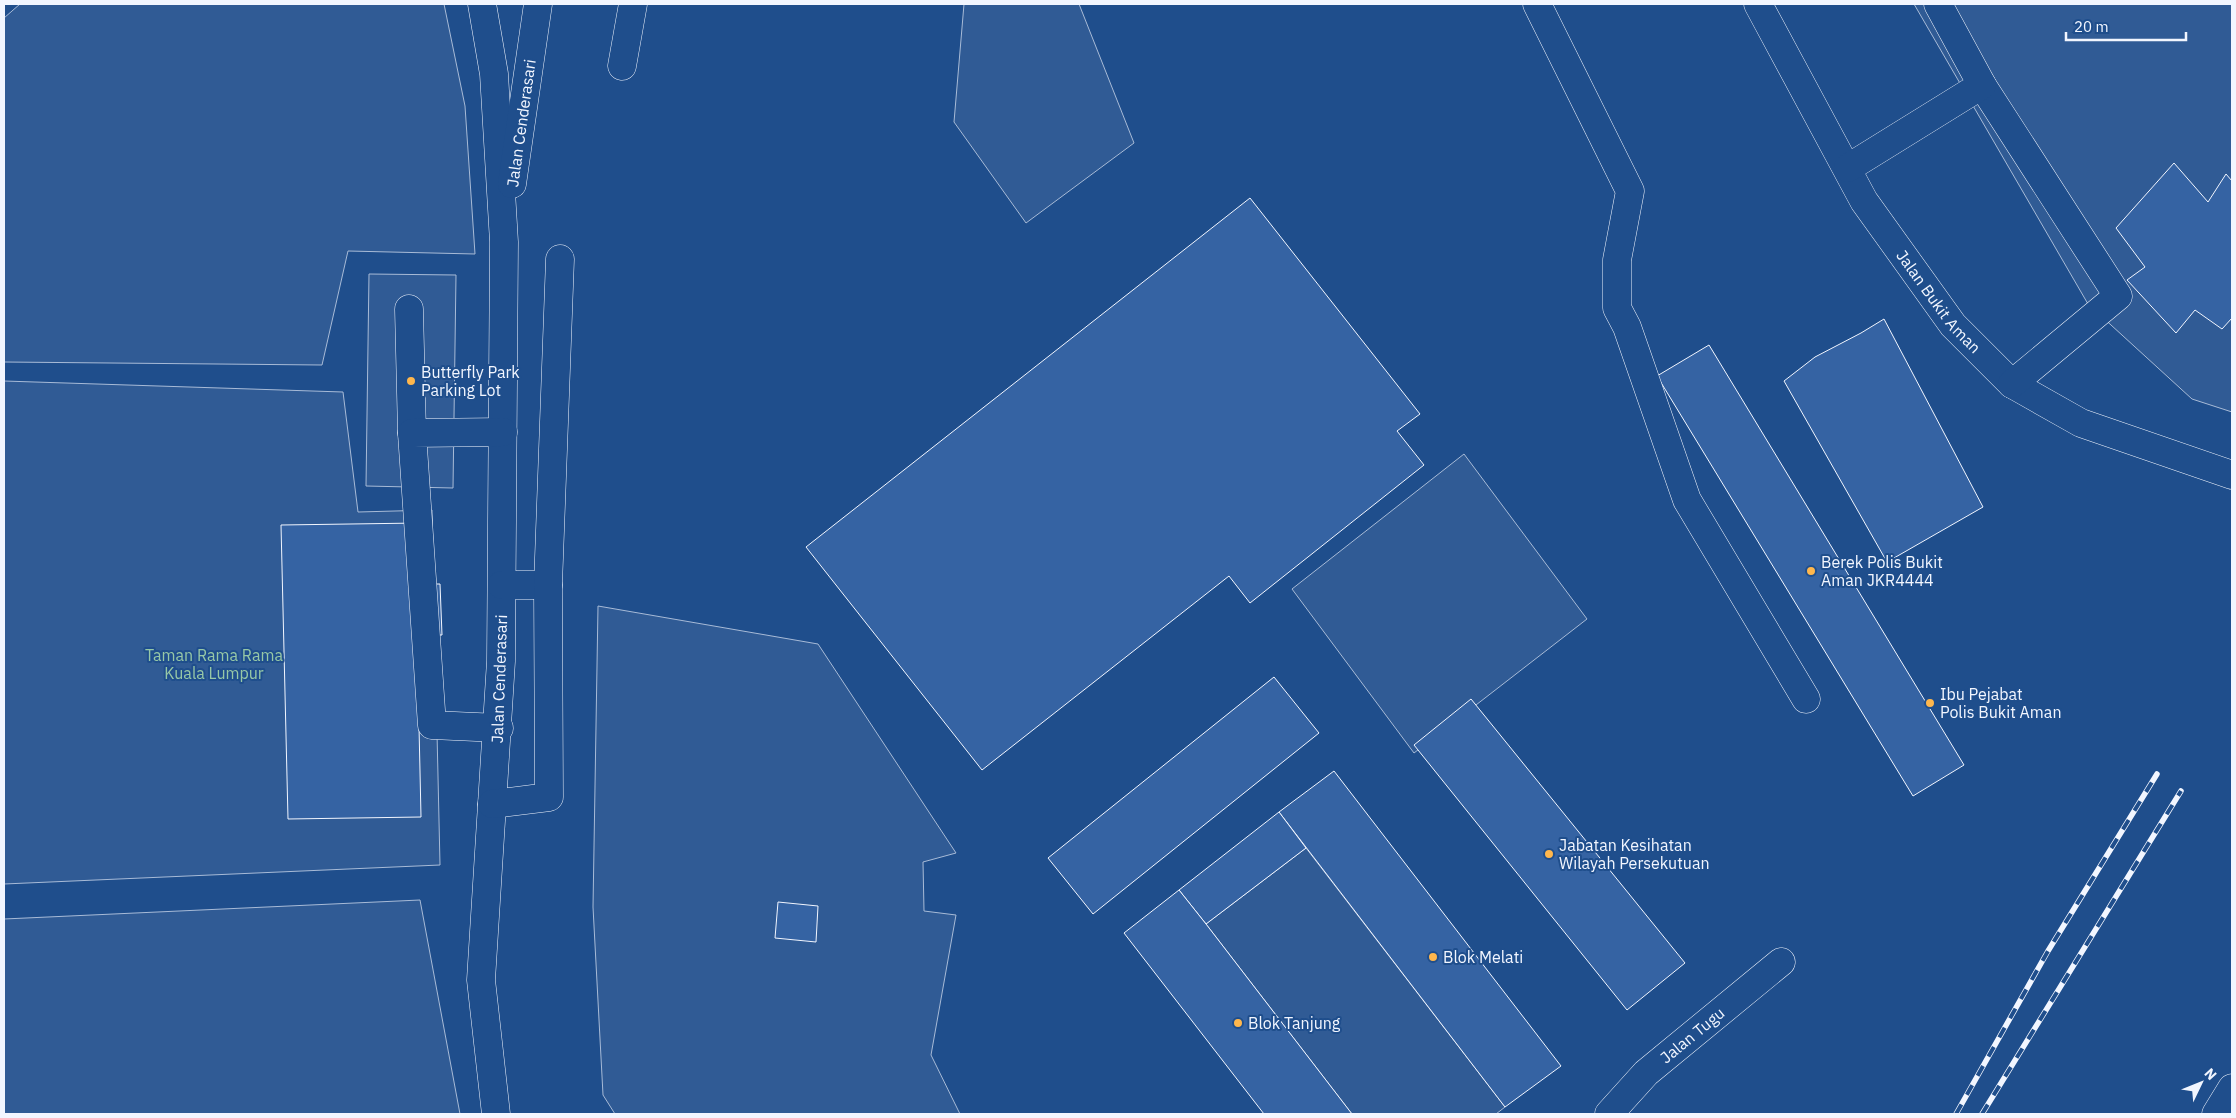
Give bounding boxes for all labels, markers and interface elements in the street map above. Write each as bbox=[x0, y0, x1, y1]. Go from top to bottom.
scale bar bbox=[2066, 10, 2186, 42]
text: 20 m bbox=[2074, 17, 2109, 36]
street label: Jalan Cenderasari bbox=[502, 58, 540, 188]
street label: Jalan Bukit Aman bbox=[1892, 246, 1985, 357]
place label: Butterfly Park Parking Lot bbox=[421, 362, 520, 400]
marker: Butterfly Park Parking Lot bbox=[405, 375, 417, 387]
place label: Berek Polis Bukit Aman JKR4444 bbox=[1821, 552, 1943, 590]
marker: Berek Polis Bukit Aman JKR4444 bbox=[1805, 565, 1817, 577]
street label: Jalan Cenderasari bbox=[487, 614, 511, 744]
park label: Taman Rama Rama Kuala Lumpur bbox=[145, 645, 283, 683]
place label: Ibu Pejabat Polis Bukit Aman bbox=[1940, 684, 2061, 722]
marker: Ibu Pejabat Polis Bukit Aman bbox=[1924, 697, 1936, 709]
place label: Jabatan Kesihatan Wilayah Persekutuan bbox=[1559, 835, 1710, 873]
marker: Jabatan Kesihatan Wilayah Persekutuan bbox=[1543, 848, 1555, 860]
place label: Blok Melati bbox=[1443, 947, 1523, 967]
marker: Blok Melati bbox=[1427, 951, 1439, 963]
street label: Jalan Tugu bbox=[1656, 1003, 1728, 1067]
place label: Blok Tanjung bbox=[1248, 1013, 1341, 1033]
marker: Blok Tanjung bbox=[1232, 1017, 1244, 1029]
north arrow bbox=[2176, 1058, 2226, 1108]
text: N bbox=[2200, 1064, 2221, 1084]

